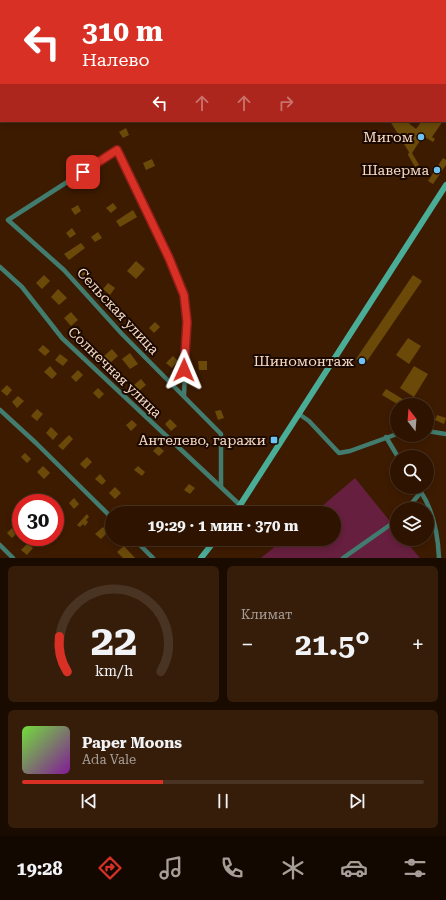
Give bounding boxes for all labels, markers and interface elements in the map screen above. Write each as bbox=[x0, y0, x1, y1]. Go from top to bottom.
text: 310 m bbox=[82, 15, 163, 48]
icon: left bbox=[16, 16, 68, 68]
text: Налево bbox=[82, 49, 150, 70]
icon: left bbox=[149, 92, 171, 114]
icon: ahead bbox=[191, 92, 213, 114]
icon: ahead bbox=[233, 92, 255, 114]
icon: right bbox=[275, 92, 297, 114]
place label: Мигом bbox=[363, 129, 413, 145]
marker: Мигом bbox=[416, 132, 426, 142]
pin bbox=[66, 155, 100, 189]
icon: arrive bbox=[72, 161, 94, 183]
place label: Шаверма bbox=[362, 162, 429, 178]
marker: Шаверма bbox=[432, 165, 442, 175]
street label: Сельская улица bbox=[74, 264, 162, 358]
street label: Солнечная улица bbox=[65, 323, 165, 421]
position arrow bbox=[163, 349, 205, 391]
place label: Шиномонтаж bbox=[254, 353, 354, 369]
marker: Шиномонтаж bbox=[357, 356, 367, 366]
north arrow bbox=[390, 398, 434, 442]
map controls bbox=[390, 398, 434, 546]
place label: Антелево, гаражи bbox=[138, 432, 266, 448]
marker: Антелево, гаражи bbox=[269, 435, 279, 445]
button: search bbox=[390, 450, 434, 494]
speed limit sign: 30 bbox=[12, 494, 64, 546]
button: layers bbox=[390, 502, 434, 546]
text: 19:29 · 1 мин · 370 m bbox=[147, 517, 299, 535]
text: Климат bbox=[241, 607, 292, 622]
text: 22 bbox=[90, 616, 137, 665]
text: 21.5° bbox=[295, 627, 370, 662]
text: − bbox=[241, 632, 253, 657]
text: + bbox=[412, 632, 424, 657]
text: km/h bbox=[94, 663, 133, 679]
text: Paper Moons bbox=[82, 734, 182, 752]
text: Ada Vale bbox=[82, 752, 136, 767]
icon: previous bbox=[78, 790, 100, 812]
icon: pause bbox=[212, 790, 234, 812]
icon: next bbox=[346, 790, 368, 812]
icon: directions bbox=[96, 854, 124, 882]
icon: music bbox=[157, 854, 185, 882]
icon: phone bbox=[218, 854, 246, 882]
icon: climate bbox=[279, 854, 307, 882]
icon: car bbox=[340, 854, 368, 882]
icon: filters bbox=[401, 854, 429, 882]
text: 19:28 bbox=[17, 858, 63, 879]

